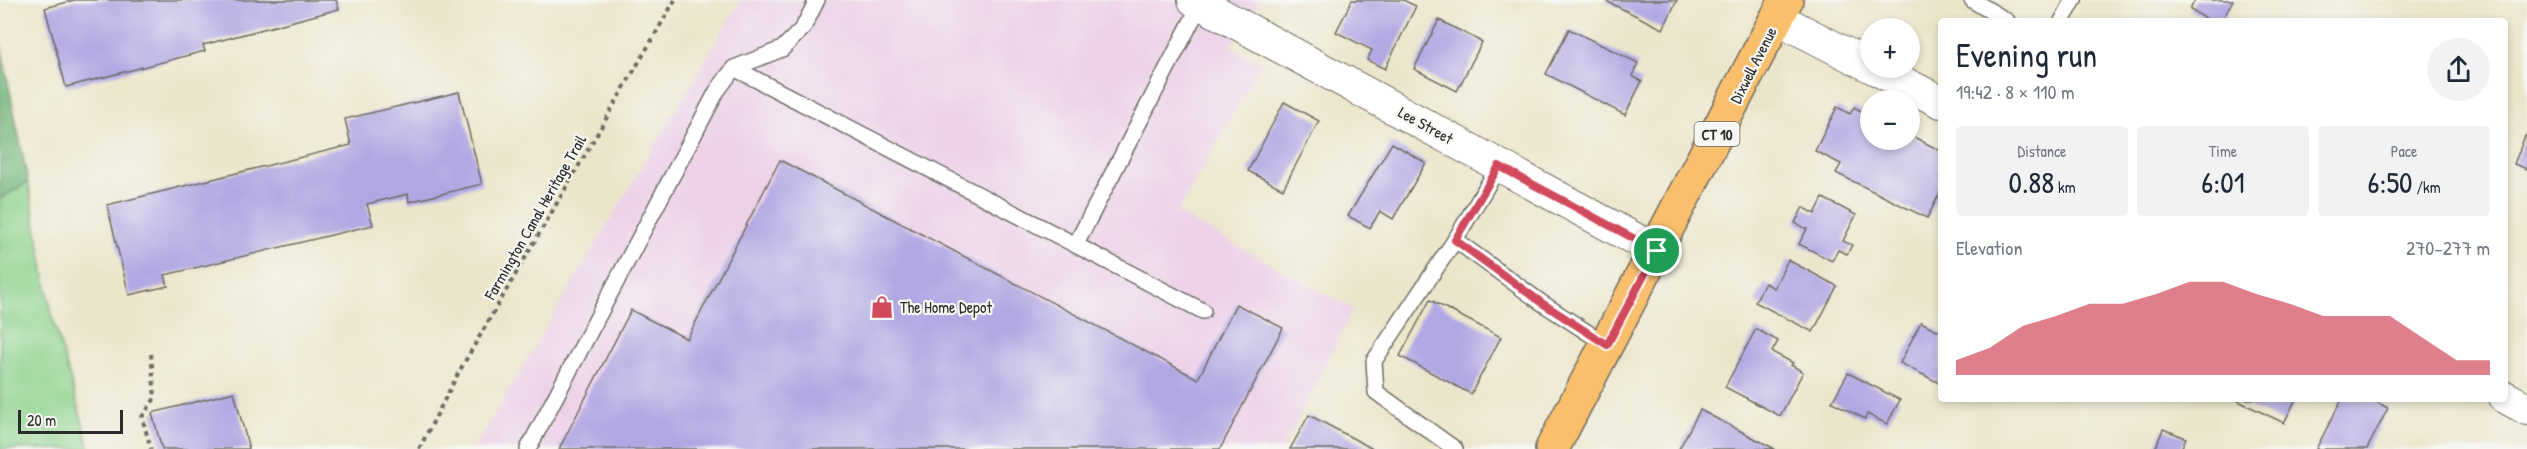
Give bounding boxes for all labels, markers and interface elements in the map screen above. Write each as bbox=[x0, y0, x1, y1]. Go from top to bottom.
map controls bbox=[1860, 18, 1920, 150]
button: + bbox=[1860, 18, 1920, 78]
street label: Dixwell Avenue bbox=[1724, 22, 1782, 107]
text: Evening run bbox=[1956, 33, 2097, 77]
button: share bbox=[2427, 38, 2490, 101]
text: 19:42 · 8 × 110 m bbox=[1956, 78, 2075, 105]
button: − bbox=[1860, 90, 1920, 150]
street label: Lee Street bbox=[1395, 101, 1458, 149]
road number: CT 10 bbox=[1694, 122, 1740, 146]
street label: Farmington Canal Heritage Trail bbox=[478, 130, 592, 304]
text: Distance bbox=[2018, 140, 2066, 162]
text: Time bbox=[2209, 140, 2237, 162]
text: Pace bbox=[2391, 140, 2417, 162]
text: 0.88 bbox=[2008, 162, 2054, 202]
text: 6:01 bbox=[2201, 162, 2245, 202]
text: 6:50 bbox=[2367, 162, 2413, 202]
text: km bbox=[2054, 176, 2076, 198]
text: /km bbox=[2413, 176, 2441, 198]
pin bbox=[1631, 225, 1682, 276]
icon: arrive bbox=[1640, 234, 1673, 267]
text: Elevation bbox=[1956, 234, 2022, 261]
text: 270–277 m bbox=[2406, 234, 2490, 261]
shop icon: The Home Depot bbox=[869, 294, 895, 320]
place label: The Home Depot bbox=[900, 296, 992, 318]
scale bar bbox=[18, 407, 123, 434]
text: 20 m bbox=[27, 409, 56, 431]

